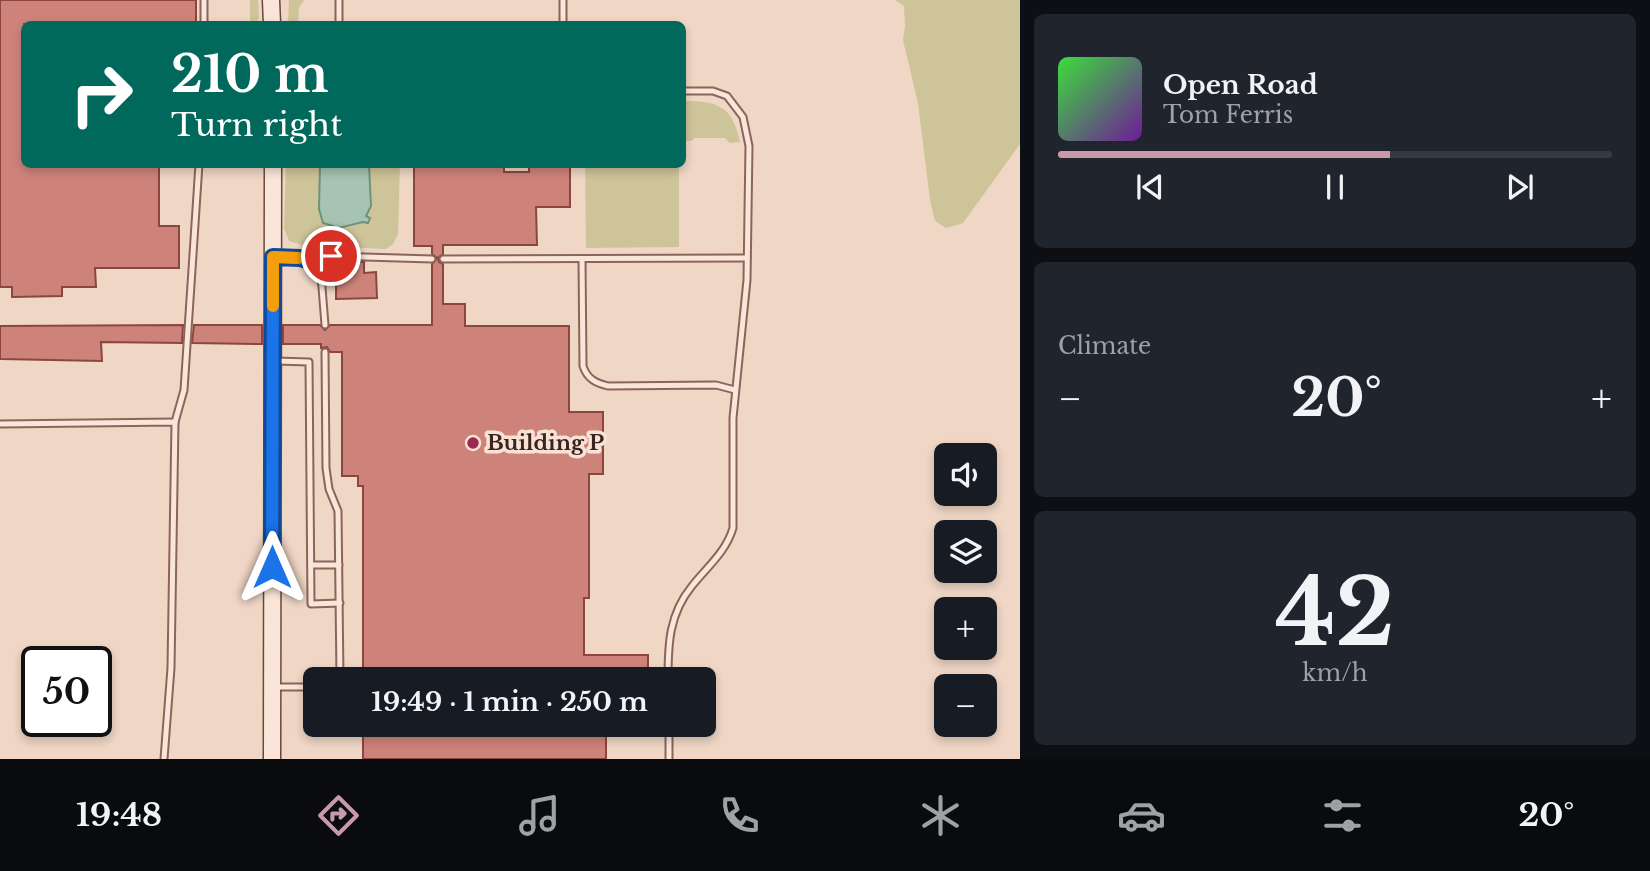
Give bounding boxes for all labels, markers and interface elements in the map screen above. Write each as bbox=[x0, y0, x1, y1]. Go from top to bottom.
text: 210 m bbox=[171, 44, 329, 105]
icon: right bbox=[56, 49, 147, 140]
text: Open Road bbox=[1163, 69, 1318, 101]
text: Tom Ferris bbox=[1163, 101, 1293, 129]
text: Turn right bbox=[171, 105, 342, 145]
icon: previous bbox=[1131, 168, 1169, 206]
icon: pause bbox=[1316, 168, 1354, 206]
icon: next bbox=[1501, 168, 1539, 206]
pin bbox=[301, 226, 361, 286]
icon: arrive bbox=[312, 237, 350, 275]
text: Climate bbox=[1058, 332, 1151, 360]
text: 20° bbox=[1291, 366, 1382, 430]
text: − bbox=[1058, 375, 1082, 422]
text: + bbox=[1591, 375, 1612, 422]
place label: Building P bbox=[487, 430, 604, 456]
marker: Building P bbox=[465, 435, 481, 451]
map controls bbox=[934, 443, 997, 737]
button: sound bbox=[934, 443, 997, 506]
button: layers bbox=[934, 520, 997, 583]
position arrow bbox=[235, 530, 309, 604]
text: 42 bbox=[1275, 557, 1395, 670]
button: + bbox=[934, 597, 997, 660]
speed limit sign: 50 bbox=[21, 646, 112, 737]
text: km/h bbox=[1302, 659, 1368, 687]
button: − bbox=[934, 674, 997, 737]
text: 19:49 · 1 min · 250 m bbox=[371, 686, 648, 718]
icon: directions bbox=[314, 791, 363, 840]
icon: music bbox=[515, 791, 564, 840]
icon: phone bbox=[715, 791, 764, 840]
icon: climate bbox=[916, 791, 965, 840]
icon: car bbox=[1117, 791, 1166, 840]
icon: filters bbox=[1318, 791, 1367, 840]
text: 19:48 bbox=[76, 795, 162, 835]
text: 20° bbox=[1518, 795, 1574, 835]

